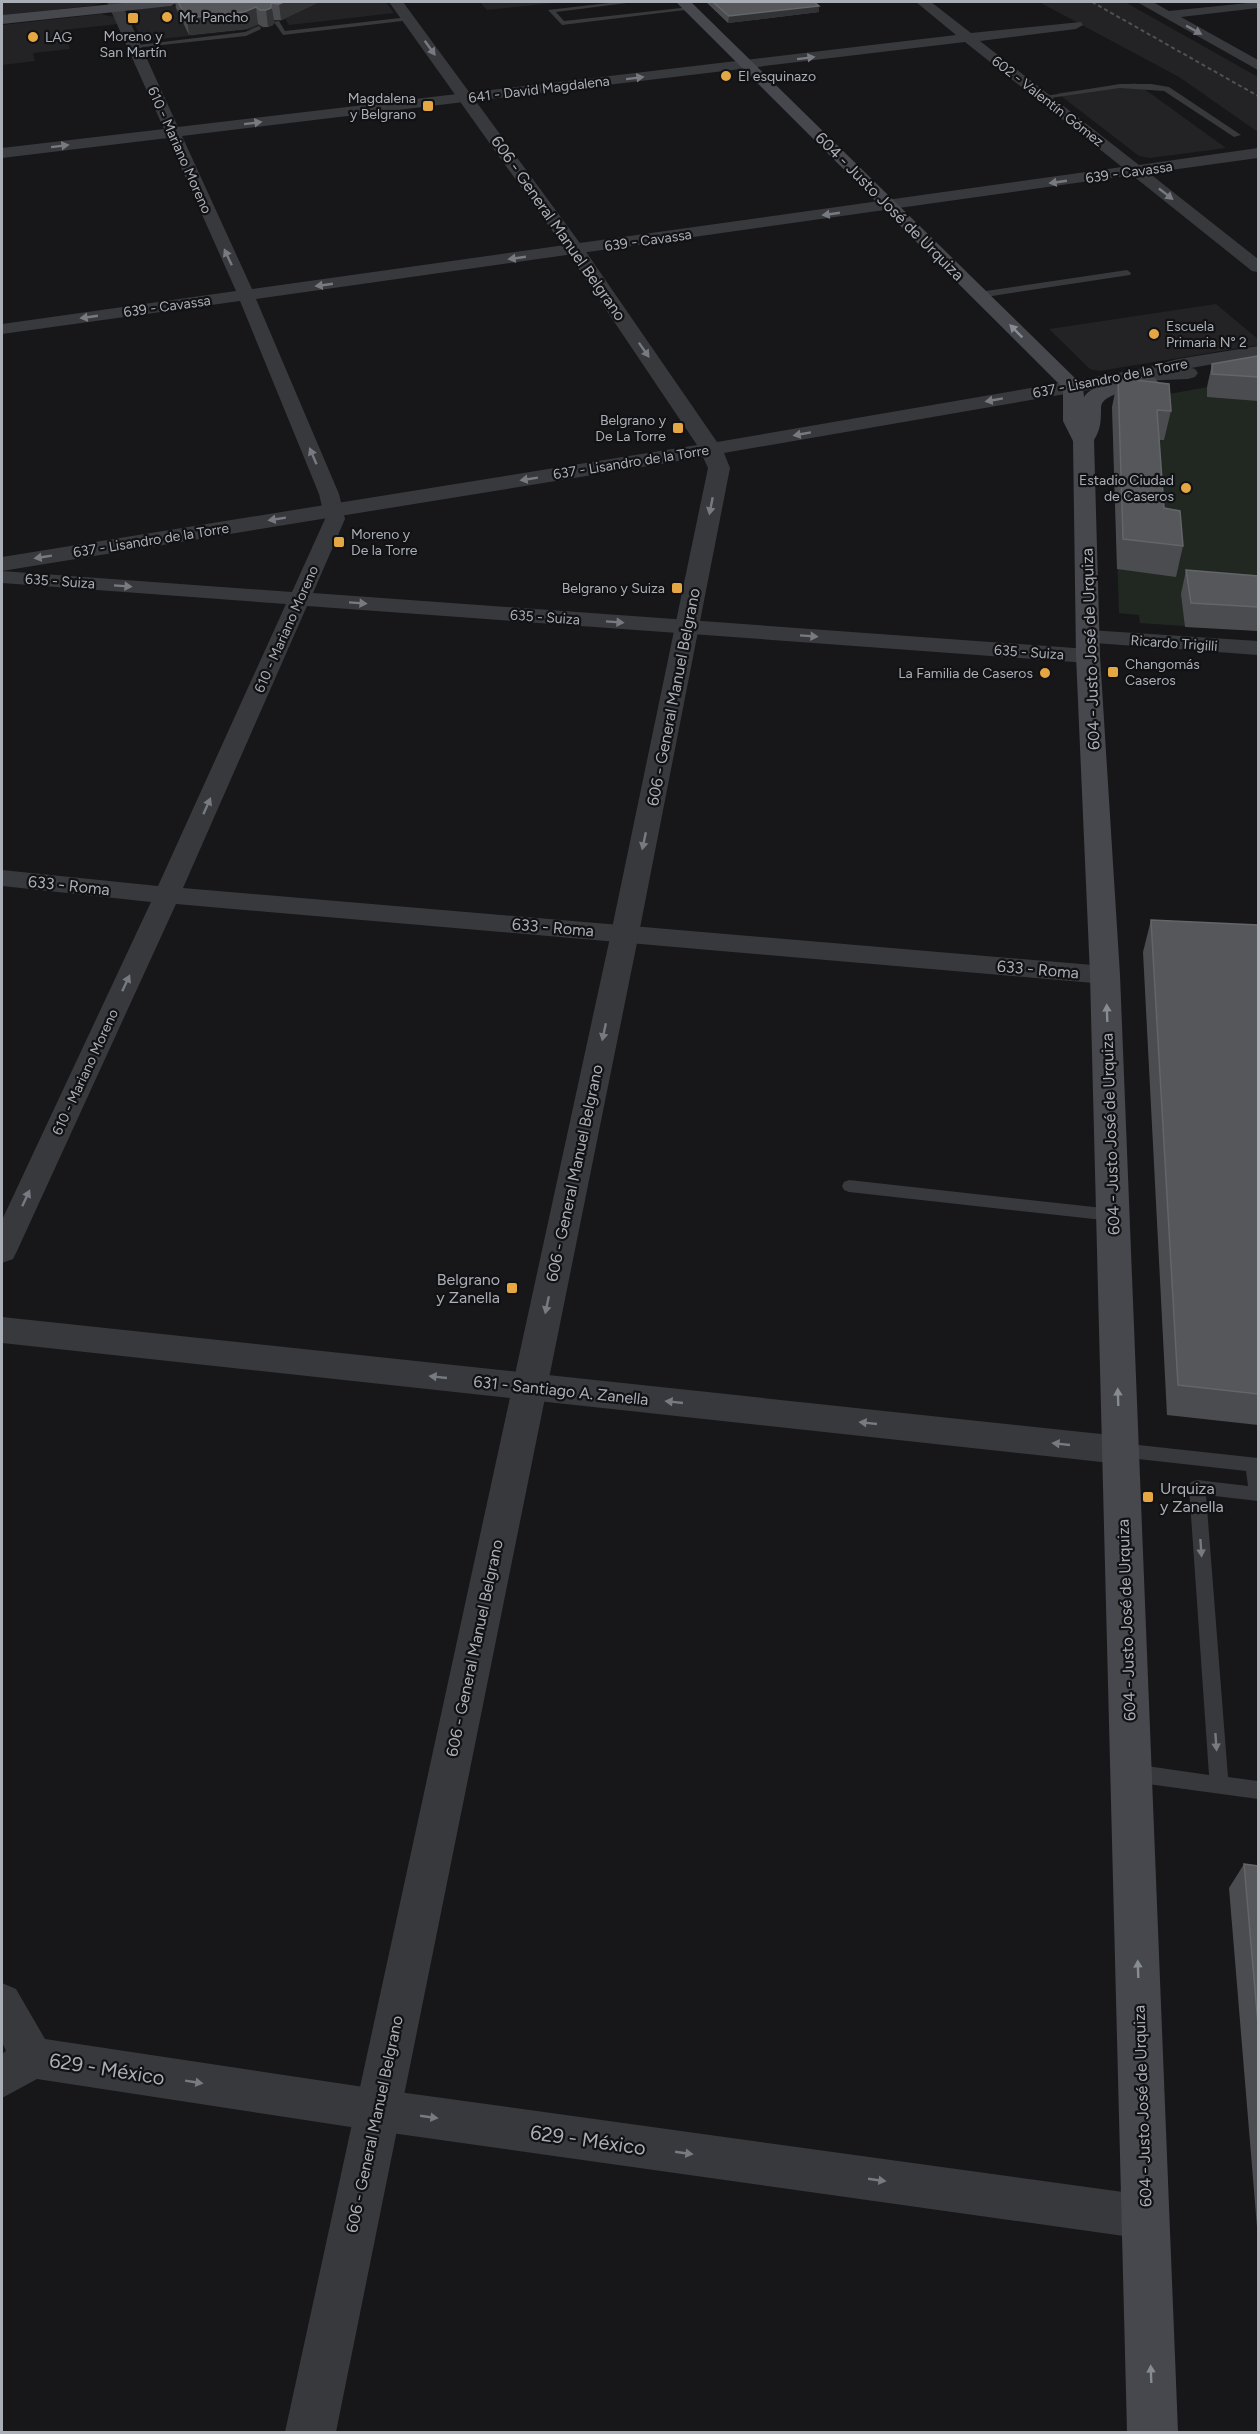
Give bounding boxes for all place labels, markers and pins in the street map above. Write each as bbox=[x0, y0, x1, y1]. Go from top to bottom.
place label: Mr. Pancho bbox=[179, 9, 248, 26]
marker: Mr. Pancho bbox=[160, 10, 174, 24]
marker: Moreno y San Martín bbox=[126, 11, 140, 25]
place label: Moreno y San Martín bbox=[99, 28, 167, 61]
place label: LAG bbox=[45, 29, 72, 46]
marker: LAG bbox=[26, 30, 40, 44]
place label: El esquinazo bbox=[738, 68, 816, 85]
marker: El esquinazo bbox=[719, 69, 733, 83]
place label: Magdalena y Belgrano bbox=[348, 90, 416, 123]
marker: Magdalena y Belgrano bbox=[421, 99, 435, 113]
place label: Escuela Primaria N° 2 bbox=[1166, 318, 1247, 351]
marker: Escuela Primaria N° 2 bbox=[1147, 327, 1161, 341]
place label: Belgrano y De La Torre bbox=[595, 412, 667, 445]
marker: Belgrano y De La Torre bbox=[671, 421, 685, 435]
place label: Estadio Ciudad de Caseros bbox=[1079, 472, 1174, 505]
marker: Estadio Ciudad de Caseros bbox=[1179, 481, 1193, 495]
place label: Moreno y De la Torre bbox=[351, 526, 418, 559]
marker: Moreno y De la Torre bbox=[332, 535, 346, 549]
place label: Belgrano y Suiza bbox=[562, 580, 665, 597]
marker: Belgrano y Suiza bbox=[670, 581, 684, 595]
place label: Changomás Caseros bbox=[1125, 656, 1200, 689]
place label: La Familia de Caseros bbox=[898, 665, 1033, 682]
marker: Changomás Caseros bbox=[1106, 665, 1120, 679]
marker: La Familia de Caseros bbox=[1038, 666, 1052, 680]
place label: Belgrano y Zanella bbox=[436, 1270, 500, 1307]
marker: Belgrano y Zanella bbox=[505, 1281, 519, 1295]
place label: Urquiza y Zanella bbox=[1160, 1479, 1224, 1516]
marker: Urquiza y Zanella bbox=[1141, 1490, 1155, 1504]

